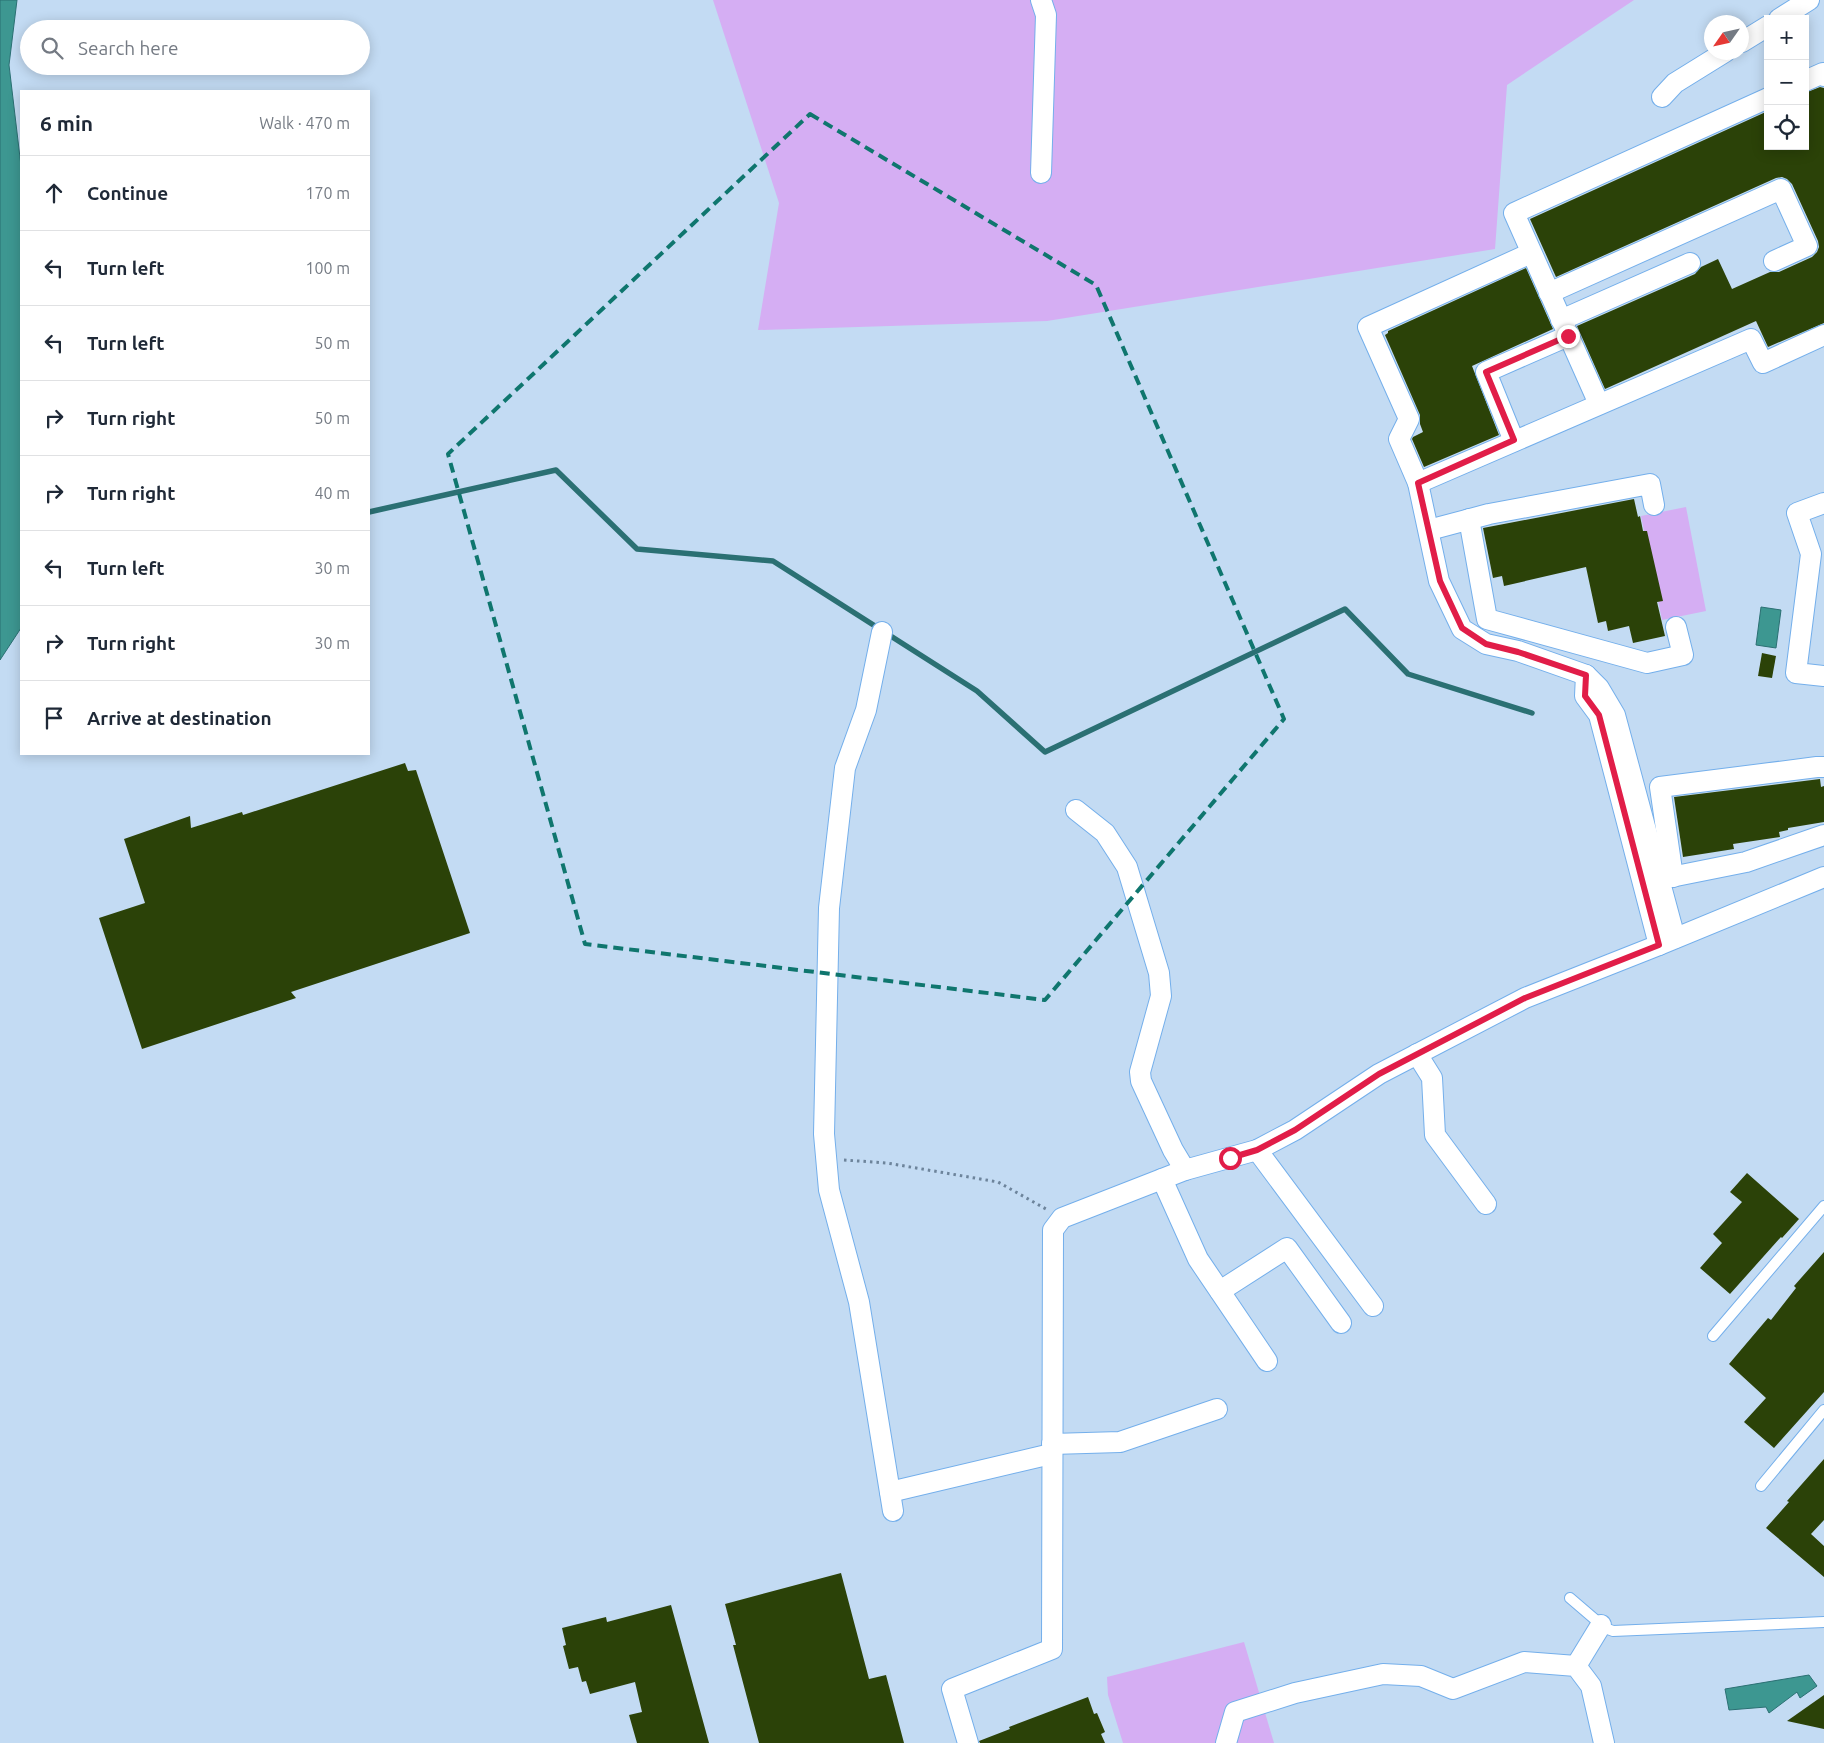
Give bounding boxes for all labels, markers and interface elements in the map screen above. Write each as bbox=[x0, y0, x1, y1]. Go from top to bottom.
north arrow bbox=[1704, 15, 1749, 60]
map controls bbox=[1764, 15, 1809, 150]
button: + bbox=[1764, 15, 1809, 60]
search box bbox=[20, 20, 370, 75]
icon: search bbox=[38, 34, 66, 62]
text: Search here bbox=[78, 37, 178, 59]
button: − bbox=[1764, 60, 1809, 105]
button: locate bbox=[1764, 105, 1809, 150]
text: 6 min bbox=[40, 111, 93, 135]
text: Walk · 470 m bbox=[259, 114, 350, 132]
icon: ahead bbox=[40, 179, 68, 207]
text: Continue bbox=[87, 182, 168, 204]
text: 170 m bbox=[305, 184, 350, 202]
icon: left bbox=[40, 254, 68, 282]
text: Turn left bbox=[87, 257, 165, 279]
text: 100 m bbox=[305, 259, 350, 277]
route end bbox=[1557, 325, 1580, 348]
icon: left bbox=[40, 329, 68, 357]
text: Turn left bbox=[87, 332, 165, 354]
text: 50 m bbox=[314, 334, 350, 352]
icon: right bbox=[40, 404, 68, 432]
text: Turn right bbox=[87, 407, 175, 429]
text: 50 m bbox=[314, 409, 350, 427]
icon: right bbox=[40, 479, 68, 507]
text: Turn right bbox=[87, 482, 175, 504]
text: 40 m bbox=[314, 484, 350, 502]
icon: left bbox=[40, 554, 68, 582]
text: Turn left bbox=[87, 557, 165, 579]
text: 30 m bbox=[314, 559, 350, 577]
icon: right bbox=[40, 629, 68, 657]
text: Turn right bbox=[87, 632, 175, 654]
text: 30 m bbox=[314, 634, 350, 652]
icon: arrive bbox=[40, 704, 68, 732]
text: Arrive at destination bbox=[87, 707, 272, 729]
route start bbox=[1219, 1147, 1242, 1170]

